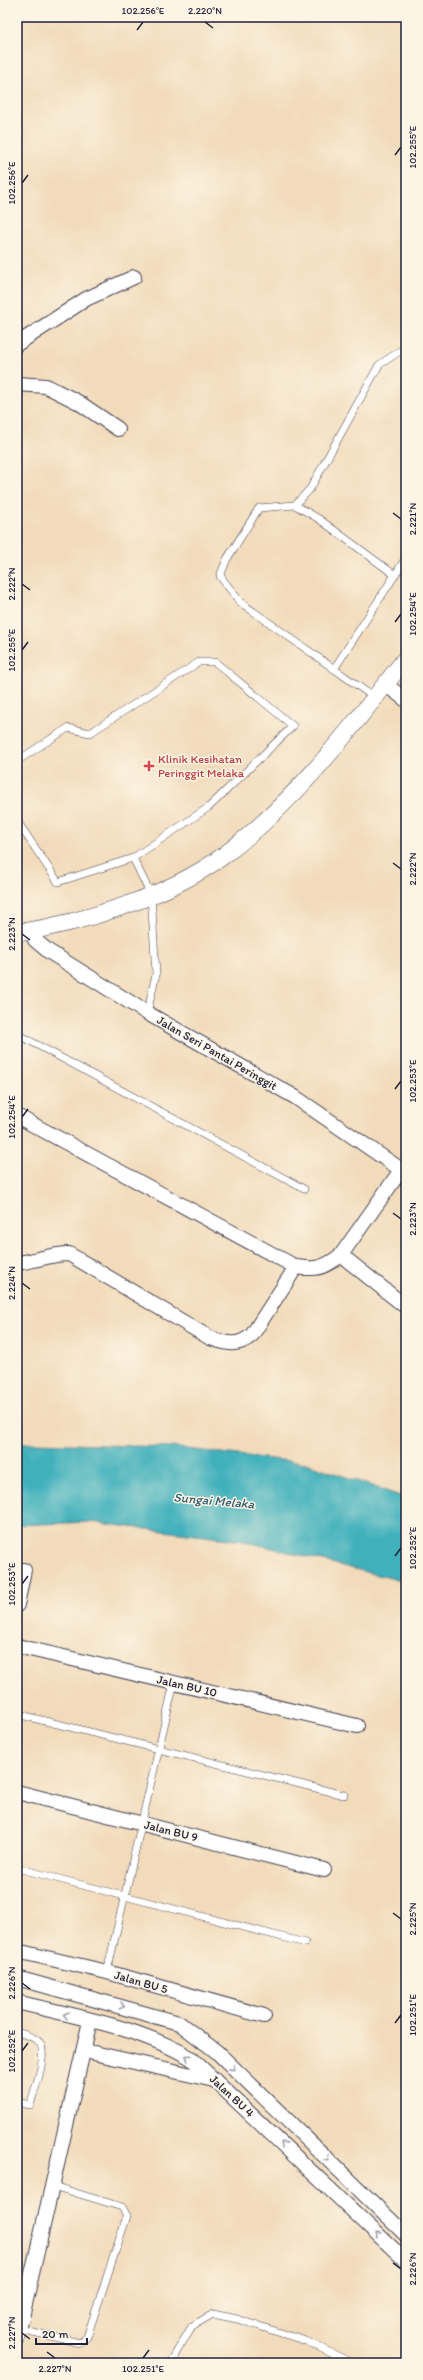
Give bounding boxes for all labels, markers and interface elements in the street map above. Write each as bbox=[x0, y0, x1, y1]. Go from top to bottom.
text: 102.256°E bbox=[122, 4, 165, 17]
text: 2.220°N bbox=[188, 4, 222, 17]
text: 102.255°E bbox=[406, 125, 419, 168]
text: 102.256°E bbox=[5, 161, 18, 204]
text: 2.221°N bbox=[406, 502, 419, 535]
text: 2.222°N bbox=[5, 567, 18, 601]
text: 102.254°E bbox=[406, 592, 419, 636]
text: 102.255°E bbox=[5, 628, 18, 671]
place label: Klinik Kesihatan Peringgit Melaka bbox=[158, 752, 245, 780]
marker: Klinik Kesihatan Peringgit Melaka bbox=[143, 760, 155, 772]
text: 2.222°N bbox=[406, 852, 419, 886]
text: 2.223°N bbox=[5, 917, 18, 951]
street label: Jalan Seri Pantai Peringgit bbox=[154, 1013, 280, 1093]
text: 102.253°E bbox=[406, 1059, 419, 1102]
text: 102.254°E bbox=[5, 1095, 18, 1139]
text: 2.223°N bbox=[406, 1202, 419, 1236]
text: 2.224°N bbox=[5, 1266, 18, 1300]
water label: Sungai Melaka bbox=[173, 1489, 255, 1512]
text: 102.252°E bbox=[406, 1526, 419, 1569]
text: 102.253°E bbox=[5, 1562, 18, 1605]
street label: Jalan BU 10 bbox=[155, 1672, 219, 1700]
street label: Jalan BU 9 bbox=[143, 1818, 199, 1844]
text: 2.225°N bbox=[406, 1902, 419, 1936]
text: 2.226°N bbox=[5, 1966, 18, 2000]
street label: Jalan BU 5 bbox=[113, 1968, 169, 1996]
text: 102.251°E bbox=[406, 1993, 419, 2036]
one-way arrow bbox=[119, 2001, 126, 2010]
one-way arrow bbox=[62, 2011, 69, 2019]
text: 102.252°E bbox=[5, 2029, 18, 2072]
one-way arrow bbox=[185, 2054, 192, 2061]
one-way arrow bbox=[228, 2063, 236, 2071]
street label: Jalan BU 4 bbox=[207, 2072, 257, 2120]
one-way arrow bbox=[281, 2142, 288, 2149]
one-way arrow bbox=[322, 2154, 330, 2161]
one-way arrow bbox=[375, 2231, 383, 2239]
text: 2.226°N bbox=[406, 2252, 419, 2286]
text: 2.227°N bbox=[5, 2316, 18, 2349]
scale bar bbox=[36, 2320, 87, 2346]
text: 20 m bbox=[42, 2327, 69, 2341]
text: 2.227°N bbox=[39, 2362, 72, 2375]
text: 102.251°E bbox=[122, 2362, 165, 2375]

